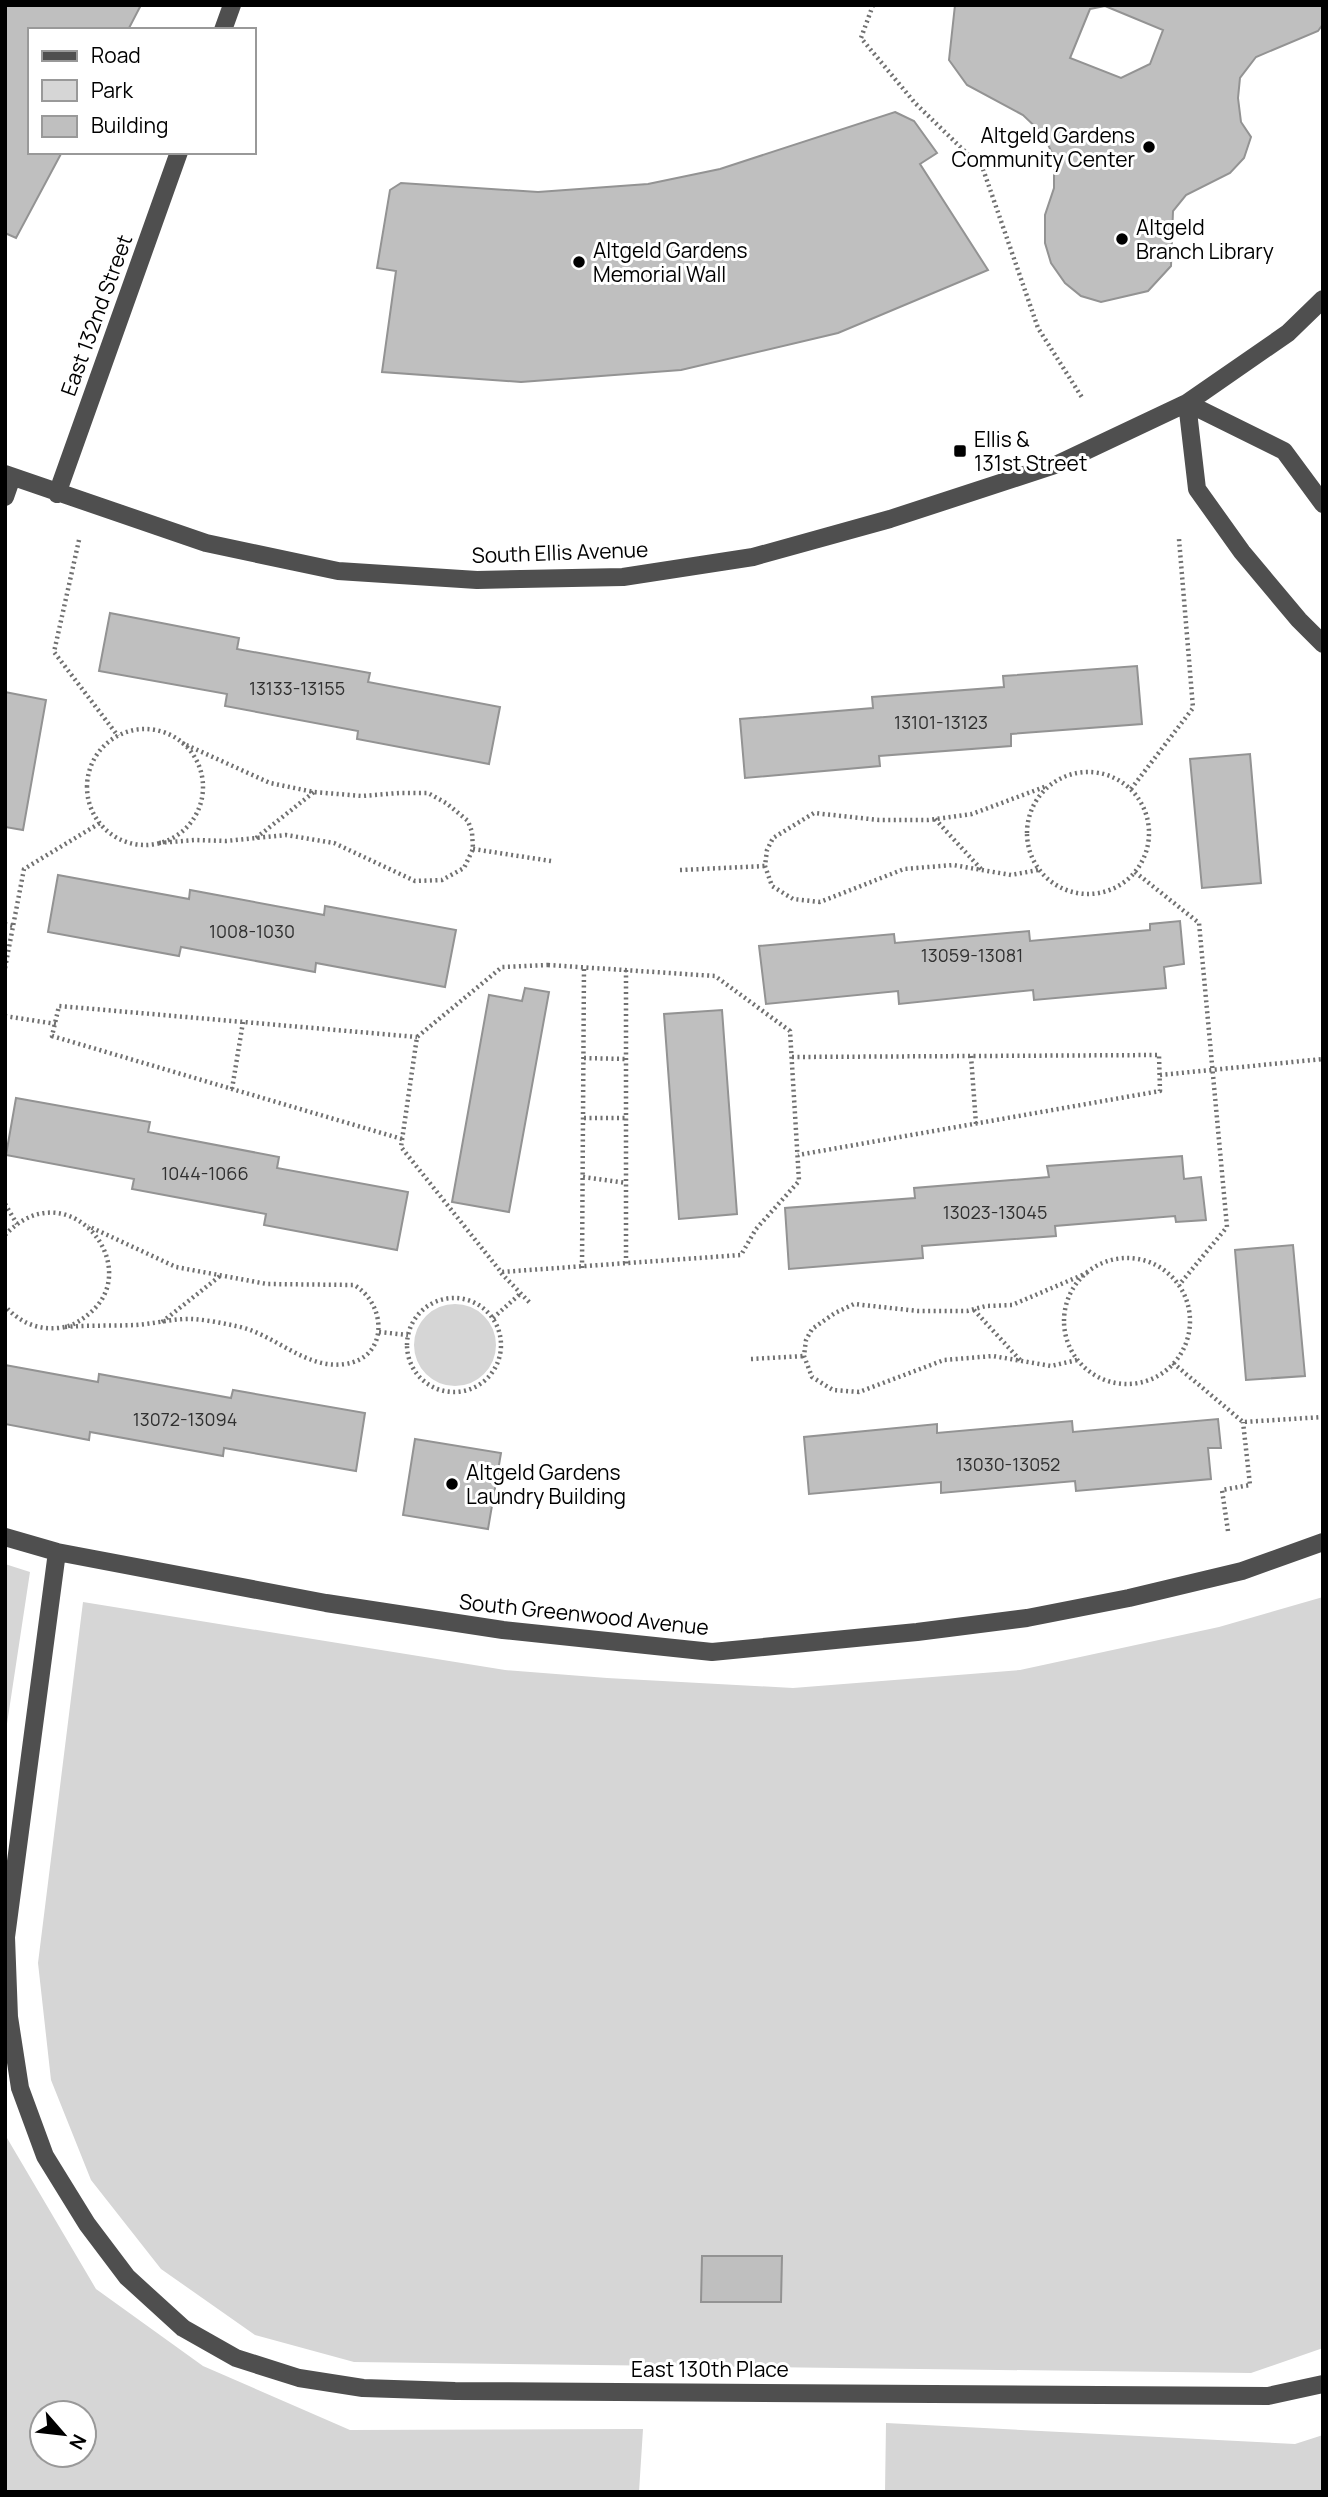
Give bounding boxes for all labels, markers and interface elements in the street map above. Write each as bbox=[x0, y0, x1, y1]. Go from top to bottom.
legend bbox=[28, 28, 256, 154]
text: Road bbox=[91, 41, 141, 69]
text: Park bbox=[91, 76, 133, 104]
text: Building bbox=[91, 111, 168, 139]
place label: Altgeld Gardens Community Center bbox=[951, 121, 1135, 173]
marker: Altgeld Gardens Community Center bbox=[1141, 139, 1157, 155]
place label: Altgeld Branch Library bbox=[1136, 213, 1274, 265]
street label: East 132nd Street bbox=[54, 230, 138, 400]
marker: Altgeld Branch Library bbox=[1114, 231, 1130, 247]
place label: Altgeld Gardens Memorial Wall bbox=[593, 236, 748, 288]
marker: Altgeld Gardens Memorial Wall bbox=[571, 254, 587, 270]
place label: Ellis & 131st Street bbox=[974, 425, 1087, 477]
marker: Ellis & 131st Street bbox=[952, 443, 968, 459]
street label: South Ellis Avenue bbox=[471, 535, 649, 569]
house number: 13133-13155 bbox=[249, 676, 345, 700]
house number: 13101-13123 bbox=[894, 710, 988, 734]
house number: 1008-1030 bbox=[209, 919, 295, 943]
house number: 13059-13081 bbox=[921, 943, 1023, 967]
house number: 1044-1066 bbox=[161, 1161, 249, 1185]
house number: 13023-13045 bbox=[943, 1200, 1047, 1224]
house number: 13072-13094 bbox=[133, 1407, 237, 1431]
house number: 13030-13052 bbox=[956, 1452, 1060, 1476]
place label: Altgeld Gardens Laundry Building bbox=[466, 1458, 626, 1510]
marker: Altgeld Gardens Laundry Building bbox=[444, 1476, 460, 1492]
street label: South Greenwood Avenue bbox=[458, 1587, 710, 1641]
street label: East 130th Place bbox=[631, 2355, 789, 2383]
north arrow bbox=[28, 2399, 98, 2469]
text: N bbox=[63, 2430, 93, 2454]

